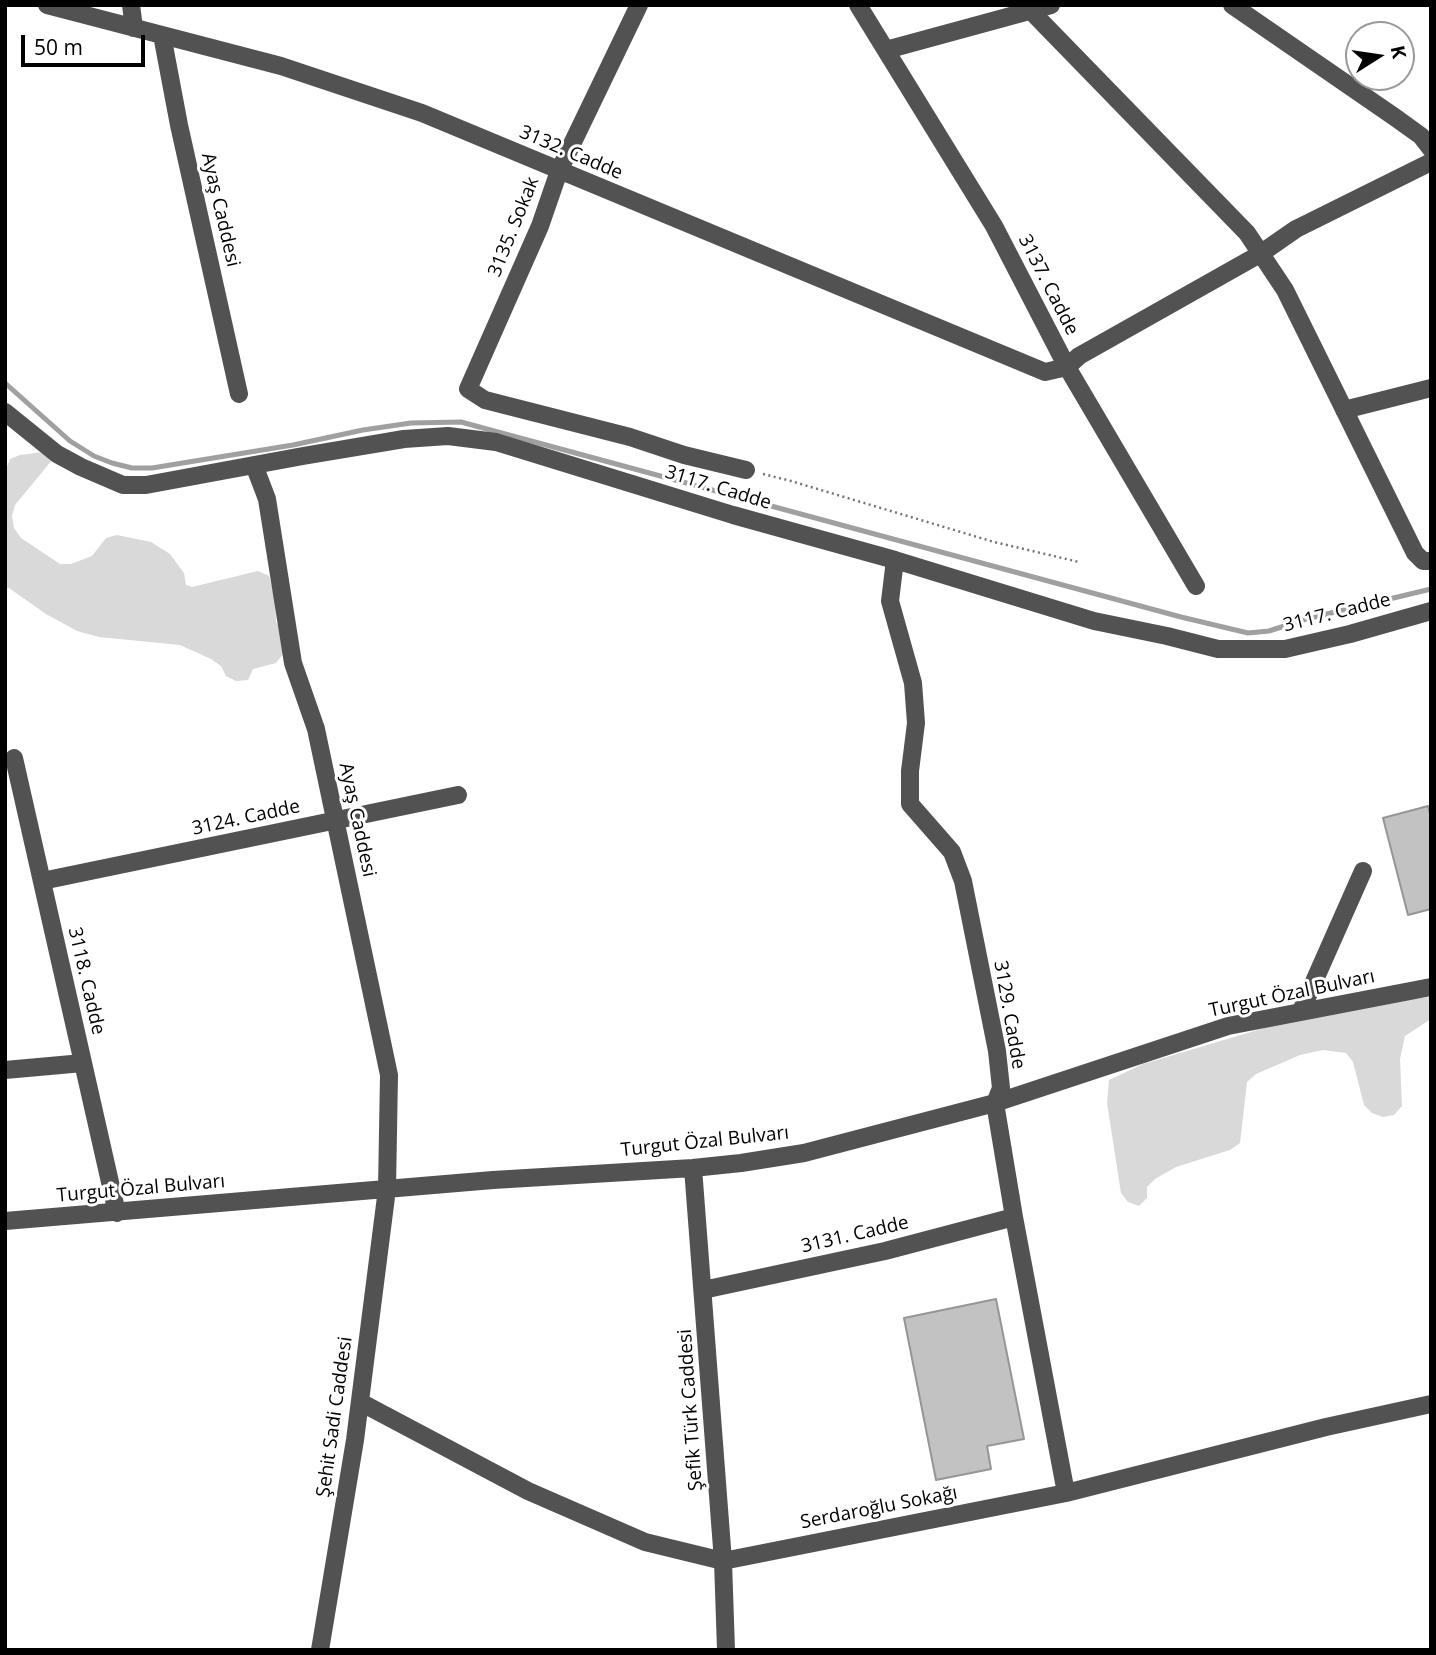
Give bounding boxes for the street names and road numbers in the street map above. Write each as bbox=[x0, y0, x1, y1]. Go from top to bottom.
street label: 3132. Cadde bbox=[516, 121, 626, 185]
street label: Ayaş Caddesi bbox=[196, 151, 244, 269]
street label: 3135. Sokak bbox=[484, 174, 544, 280]
street label: 3137. Cadde bbox=[1013, 231, 1083, 339]
street label: 3117. Cadde bbox=[662, 461, 774, 515]
street label: 3117. Cadde bbox=[1281, 589, 1393, 637]
street label: Ayaş Caddesi bbox=[334, 761, 380, 879]
street label: 3124. Cadde bbox=[190, 795, 302, 841]
street label: 3118. Cadde bbox=[63, 925, 109, 1037]
street label: 3129. Cadde bbox=[988, 959, 1030, 1071]
street label: Turgut Özal Bulvarı bbox=[1207, 965, 1377, 1023]
street label: Turgut Özal Bulvarı bbox=[620, 1122, 790, 1162]
street label: Turgut Özal Bulvarı bbox=[56, 1170, 226, 1208]
street label: 3131. Cadde bbox=[799, 1212, 911, 1258]
street label: Şefik Türk Caddesi bbox=[674, 1328, 708, 1492]
street label: Şehit Sadi Caddesi bbox=[312, 1335, 358, 1499]
street label: Serdaroğlu Sokağı bbox=[799, 1482, 959, 1534]

